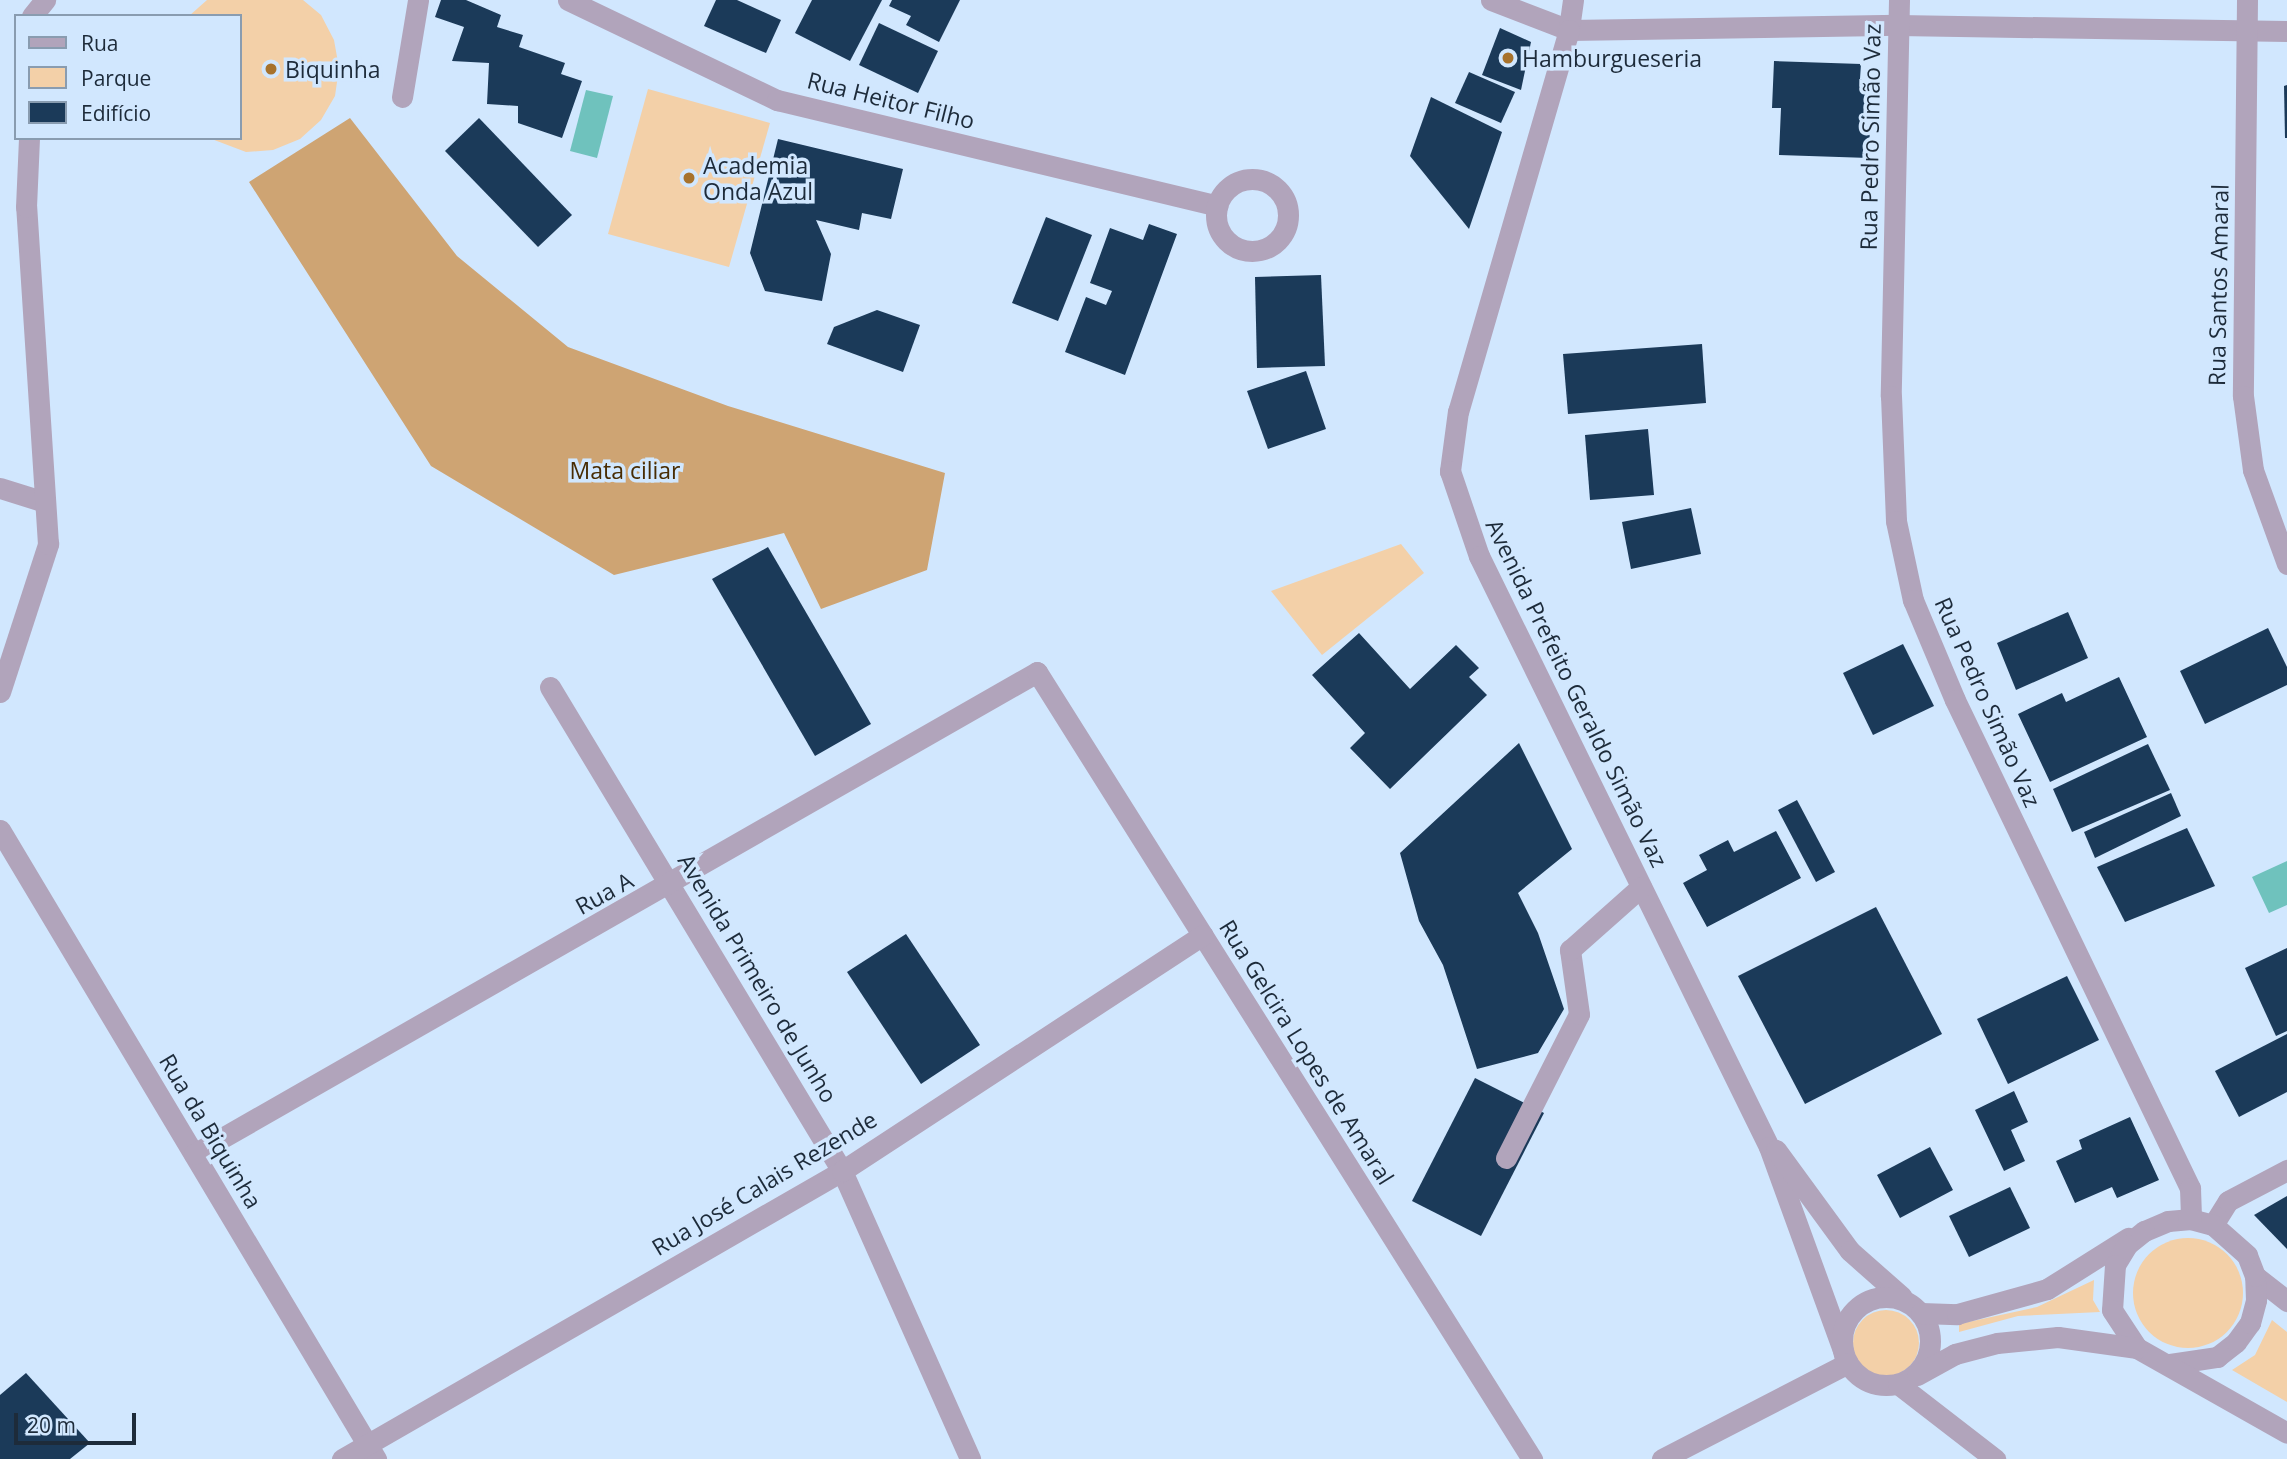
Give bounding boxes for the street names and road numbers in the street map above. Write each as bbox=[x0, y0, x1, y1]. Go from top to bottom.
street label: Rua Pedro Simão Vaz bbox=[1854, 23, 1886, 251]
street label: Rua Heitor Filho bbox=[804, 66, 978, 134]
street label: Rua Santos Amaral bbox=[2202, 184, 2234, 386]
street label: Avenida Prefeito Geraldo Simão Vaz bbox=[1481, 515, 1673, 871]
street label: Rua Pedro Simão Vaz bbox=[1929, 593, 2047, 811]
street label: Avenida Primeiro de Junho bbox=[673, 849, 843, 1107]
street label: Rua A bbox=[570, 866, 638, 920]
street label: Rua Gelcira Lopes de Amaral bbox=[1214, 915, 1400, 1189]
street label: Rua da Biquinha bbox=[154, 1049, 268, 1213]
street label: Rua José Calais Rezende bbox=[647, 1105, 881, 1261]

